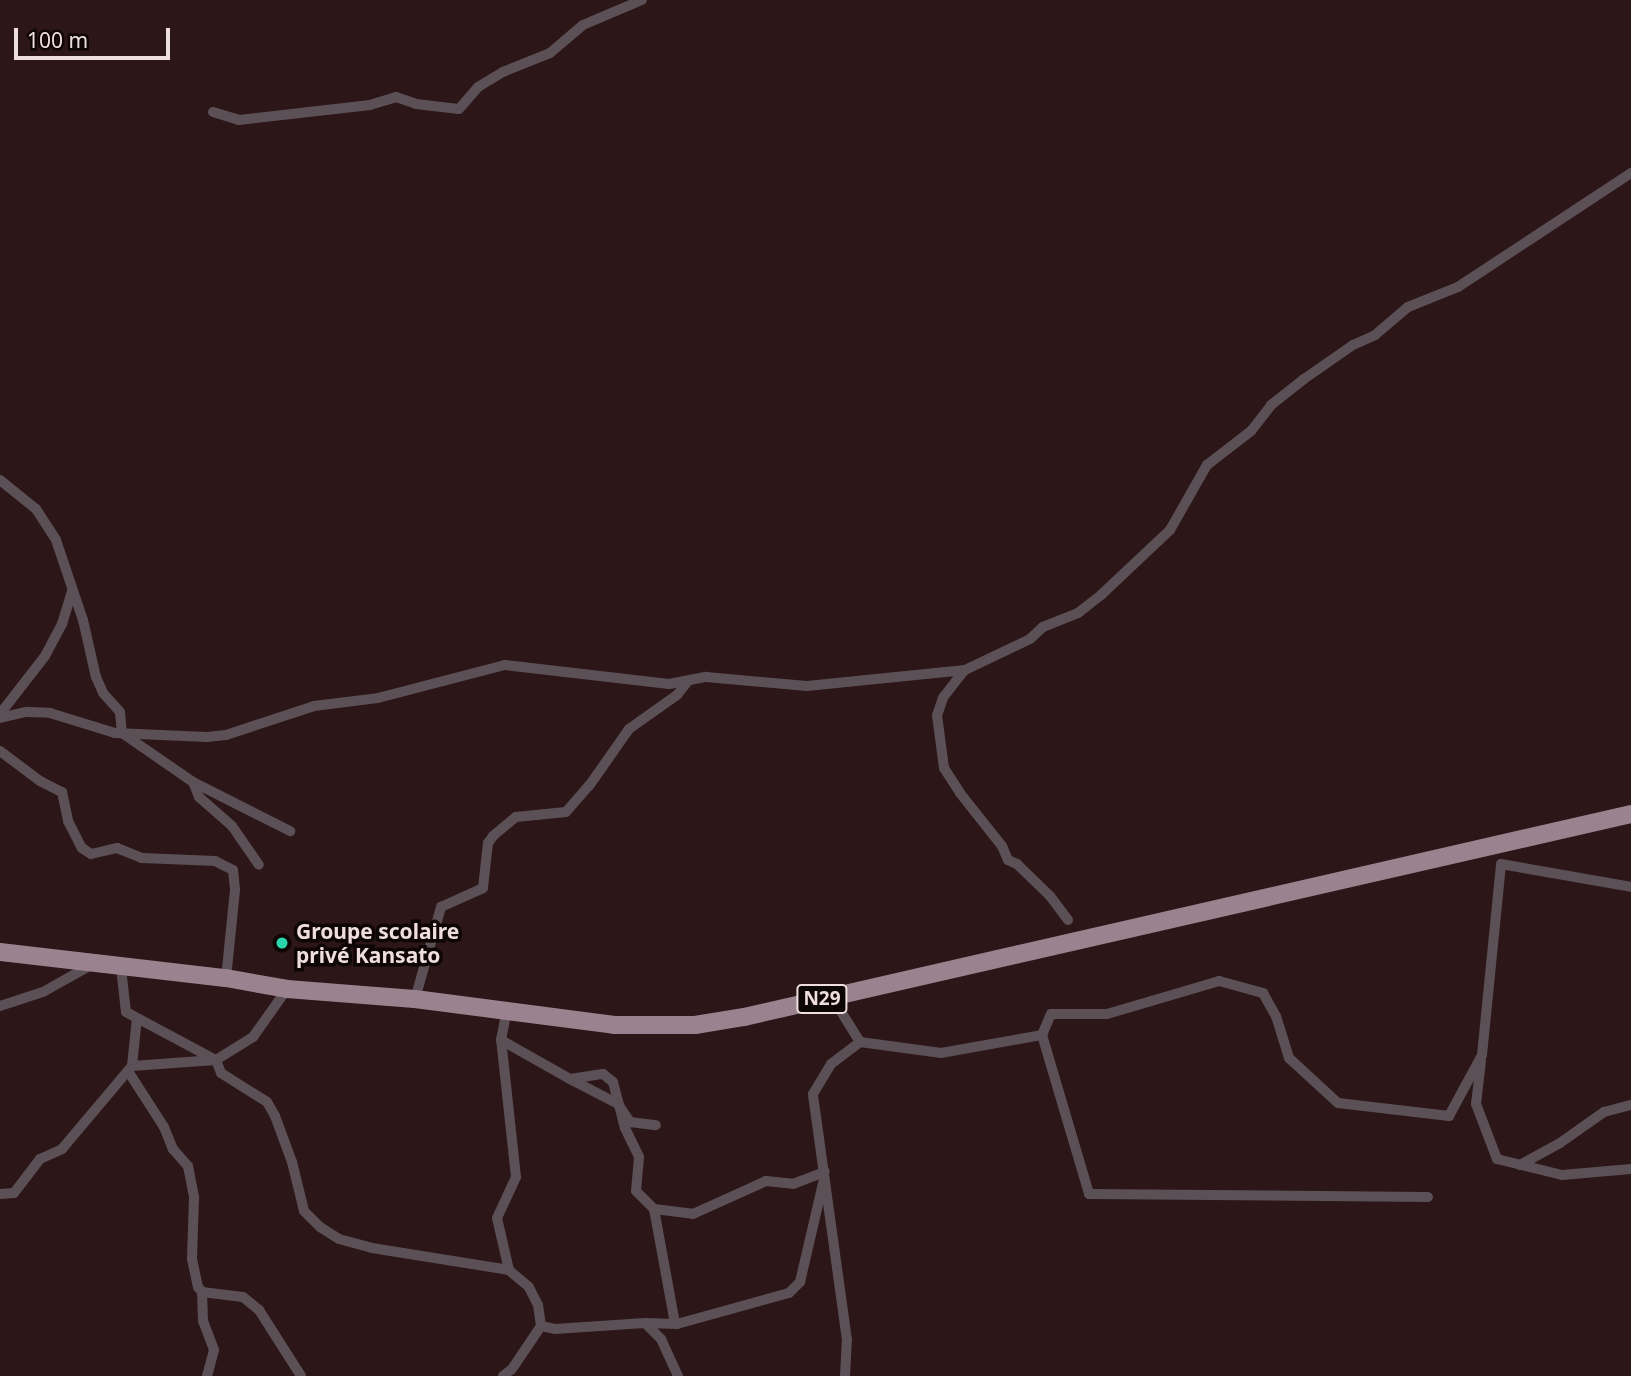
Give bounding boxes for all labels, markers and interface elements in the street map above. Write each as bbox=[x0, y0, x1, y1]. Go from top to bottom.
scale bar bbox=[18, 14, 173, 58]
text: 100 m bbox=[27, 26, 88, 54]
place label: Groupe scolaire privé Kansato bbox=[296, 918, 459, 968]
marker: Groupe scolaire privé Kansato bbox=[274, 935, 290, 951]
road number: N29 bbox=[796, 984, 848, 1015]

